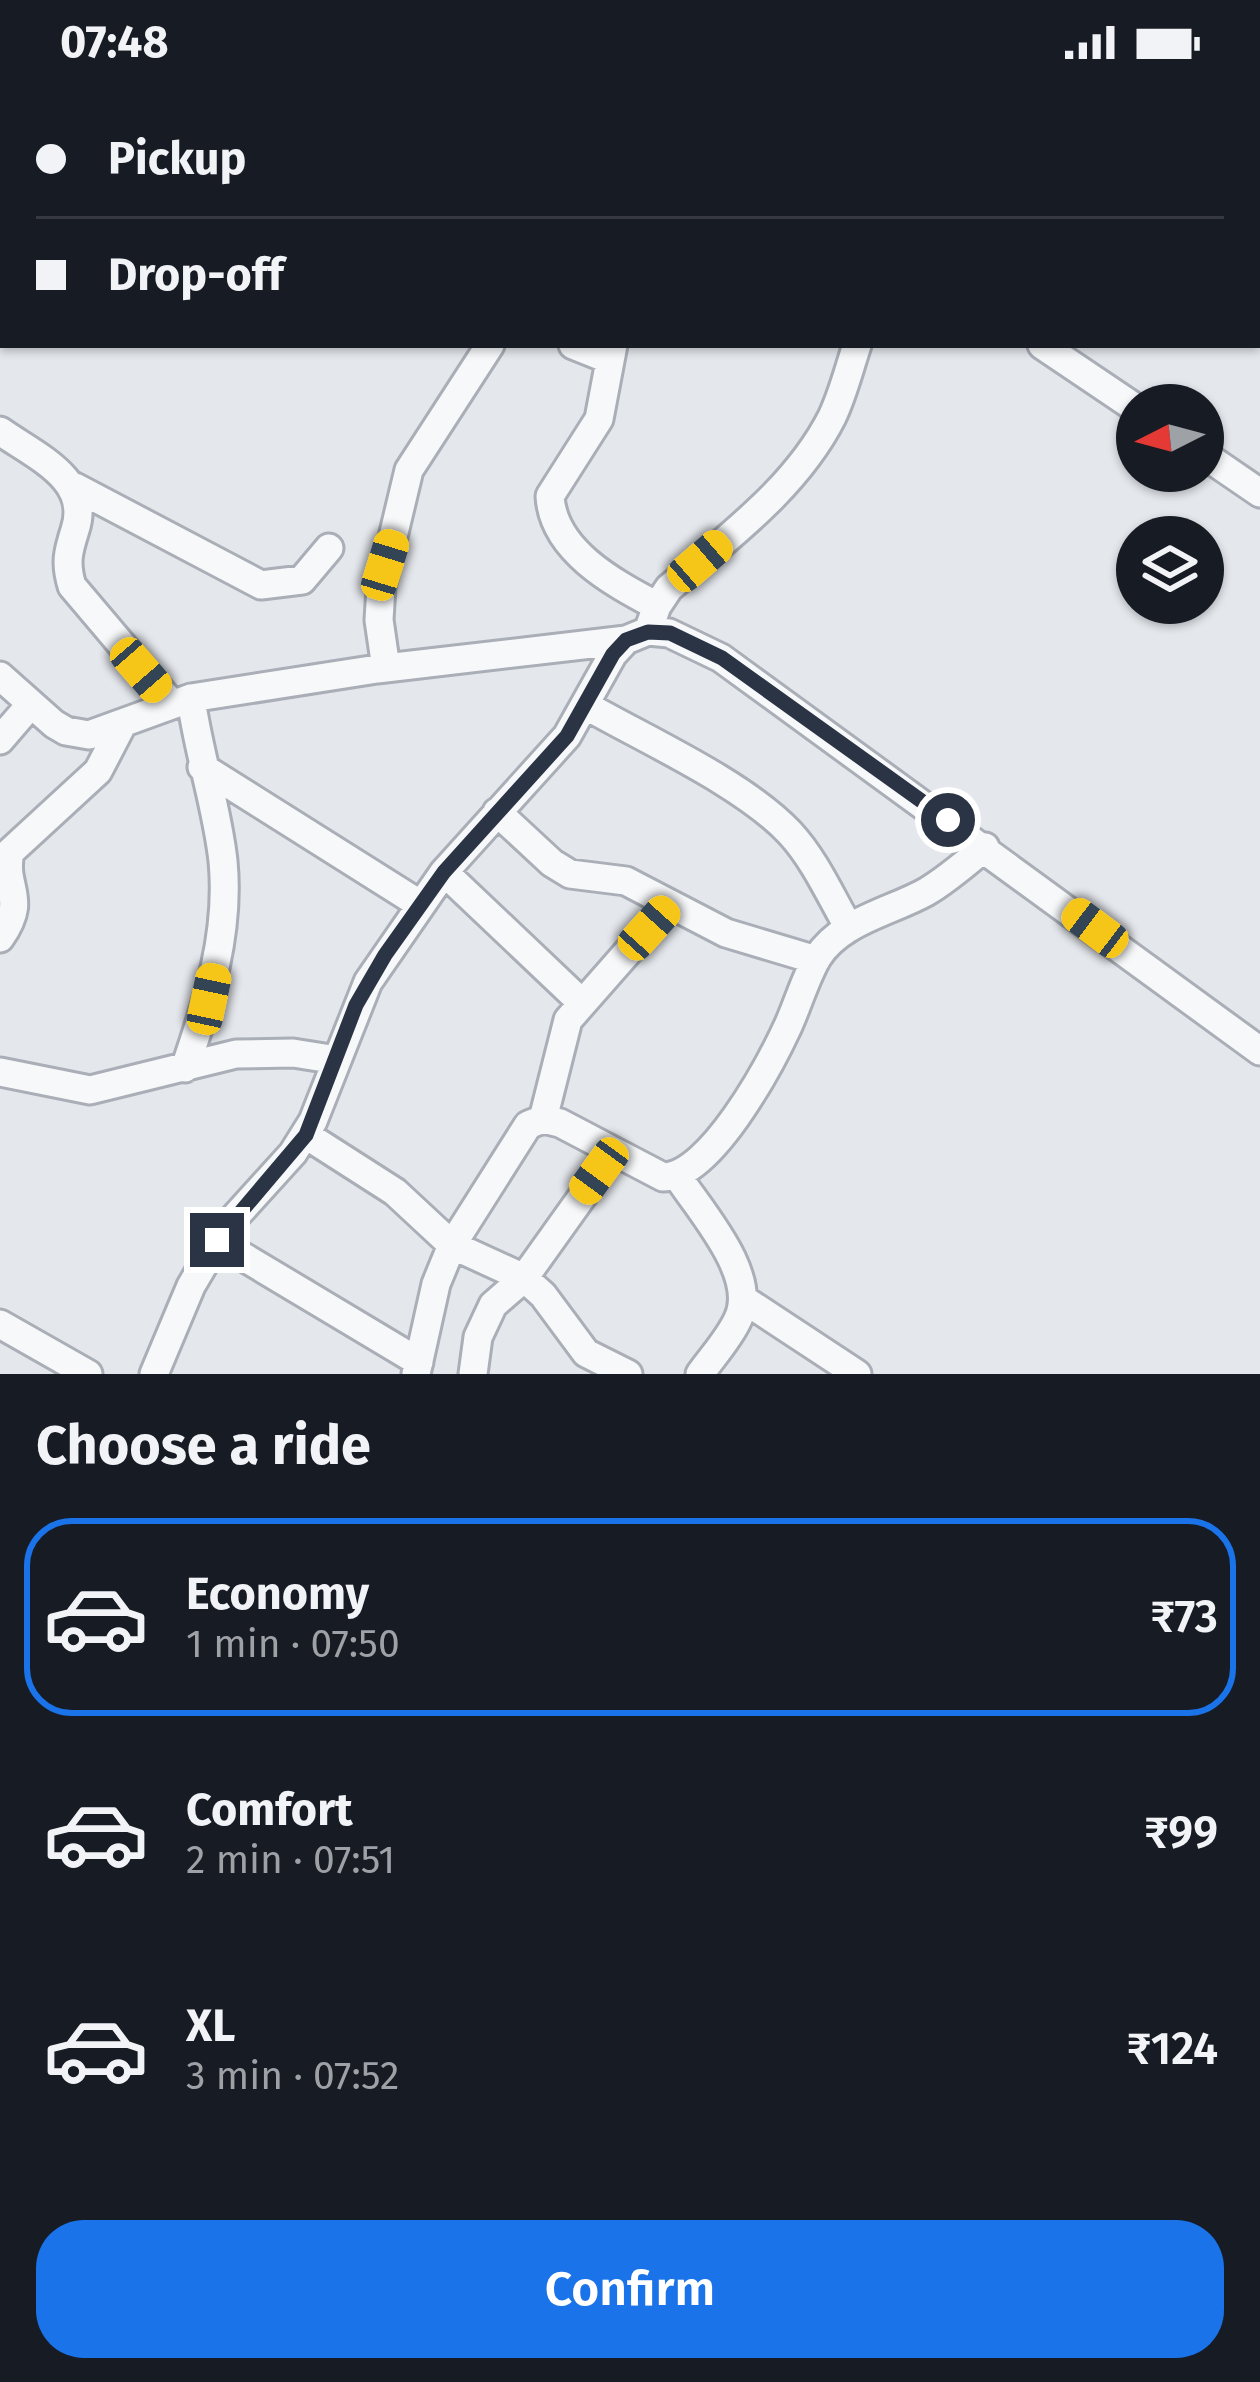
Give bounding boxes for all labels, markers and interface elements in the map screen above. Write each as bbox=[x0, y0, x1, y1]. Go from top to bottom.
text: 07:48 bbox=[60, 15, 169, 69]
text: Pickup bbox=[108, 132, 246, 186]
text: Drop-off bbox=[108, 248, 284, 302]
north arrow bbox=[1116, 384, 1224, 492]
map controls bbox=[1116, 384, 1224, 624]
button: layers bbox=[1116, 516, 1224, 624]
car bbox=[661, 524, 739, 598]
car bbox=[357, 525, 413, 605]
car bbox=[104, 631, 178, 709]
route start bbox=[921, 793, 975, 847]
car bbox=[612, 889, 686, 967]
car bbox=[1055, 892, 1135, 964]
car bbox=[184, 960, 234, 1038]
car bbox=[563, 1131, 635, 1211]
route end bbox=[190, 1213, 244, 1267]
text: Choose a ride bbox=[36, 1414, 371, 1478]
icon: car bbox=[42, 1563, 150, 1671]
text: Economy bbox=[186, 1567, 369, 1621]
text: ₹73 bbox=[1150, 1590, 1218, 1644]
text: 1 min · 07:50 bbox=[186, 1621, 400, 1667]
icon: car bbox=[42, 1779, 150, 1887]
text: Comfort bbox=[186, 1783, 353, 1837]
text: ₹99 bbox=[1144, 1806, 1218, 1860]
text: 2 min · 07:51 bbox=[186, 1837, 395, 1883]
icon: car bbox=[42, 1995, 150, 2103]
text: XL bbox=[186, 1999, 235, 2053]
text: ₹124 bbox=[1126, 2022, 1218, 2076]
text: 3 min · 07:52 bbox=[186, 2053, 399, 2099]
button: Confirm bbox=[36, 2220, 1224, 2358]

